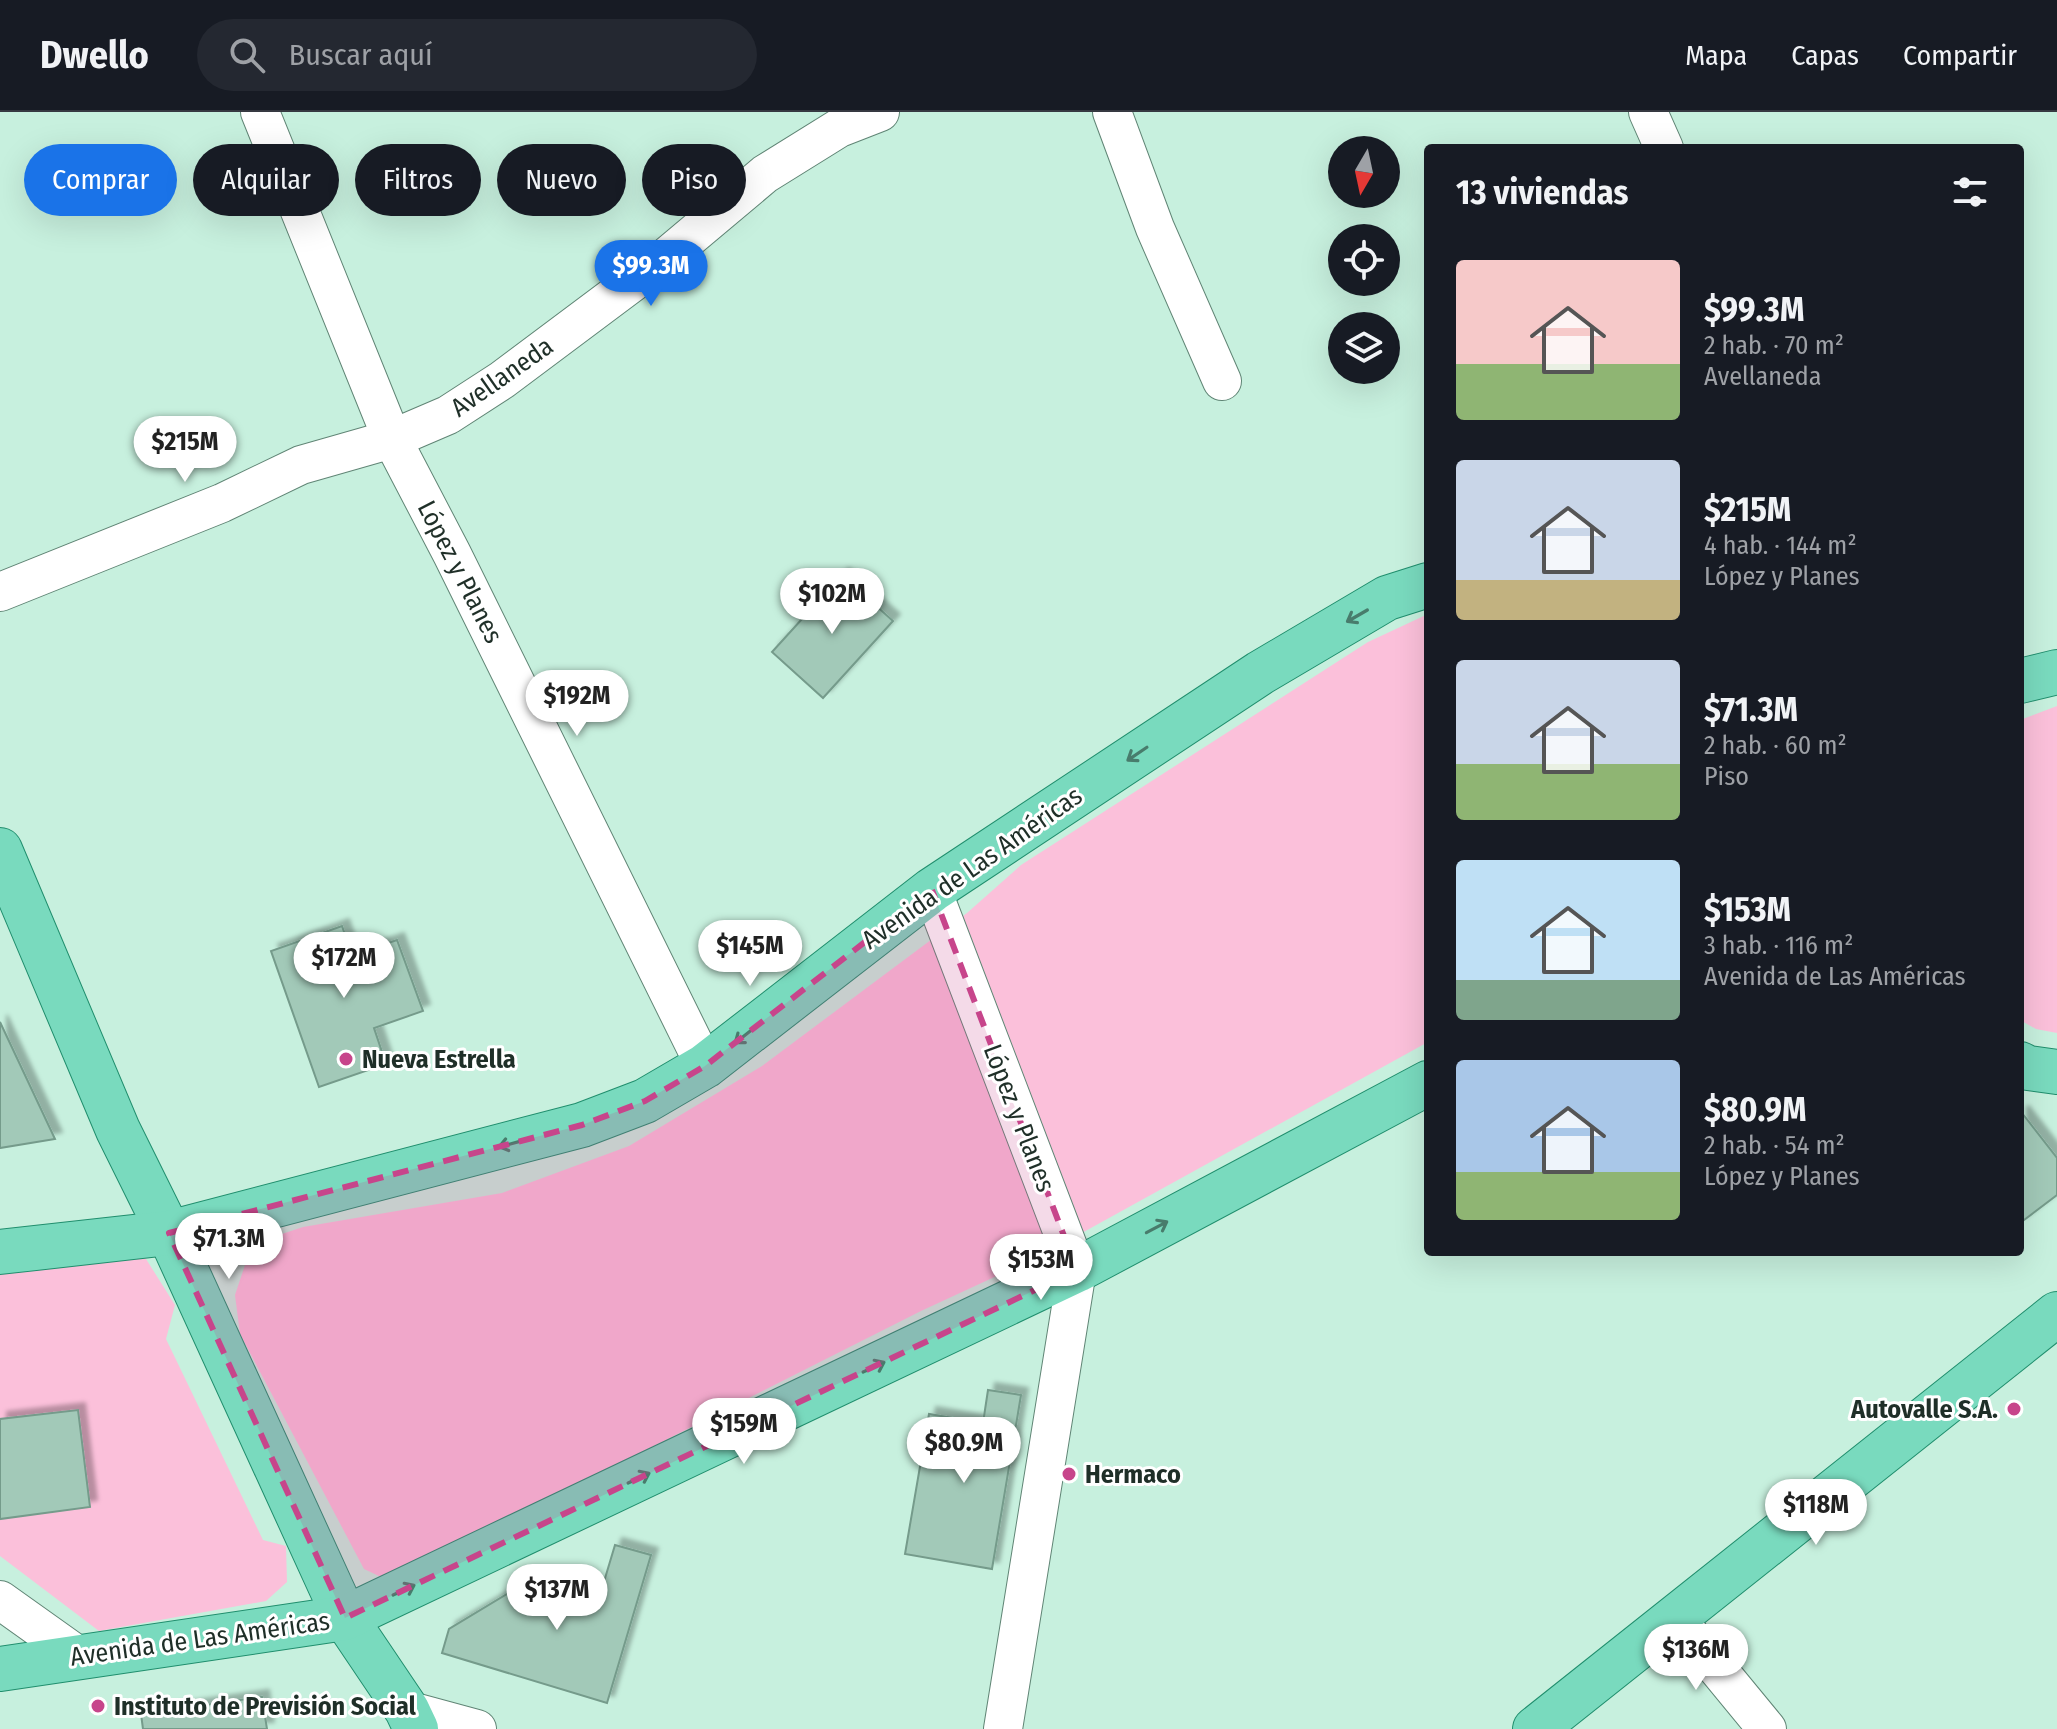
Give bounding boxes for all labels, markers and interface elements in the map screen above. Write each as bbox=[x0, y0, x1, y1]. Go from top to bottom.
search box bbox=[197, 19, 757, 91]
text: Dwello bbox=[40, 32, 149, 78]
icon: search bbox=[225, 33, 269, 77]
text: Buscar aquí bbox=[289, 37, 433, 73]
text: Mapa bbox=[1685, 39, 1747, 72]
text: Capas bbox=[1791, 39, 1859, 72]
text: Compartir bbox=[1903, 39, 2017, 72]
north arrow bbox=[1328, 136, 1400, 208]
map controls bbox=[1328, 136, 1400, 384]
chip: Comprar bbox=[24, 144, 177, 216]
chip: Alquilar bbox=[193, 144, 339, 216]
chip: Filtros bbox=[355, 144, 481, 216]
chip: Nuevo bbox=[497, 144, 626, 216]
chip: Piso bbox=[642, 144, 746, 216]
icon: filters bbox=[1948, 170, 1992, 214]
text: 13 viviendas bbox=[1456, 172, 1628, 213]
button: locate bbox=[1328, 224, 1400, 296]
pin: $99.3M bbox=[586, 240, 716, 308]
text: $99.3M bbox=[613, 250, 689, 281]
text: $99.3M bbox=[1704, 289, 1804, 330]
icon: home bbox=[1520, 292, 1616, 388]
button: layers bbox=[1328, 312, 1400, 384]
text: 2 hab. · 70 m² bbox=[1704, 330, 1844, 361]
street label: Avellaneda bbox=[445, 331, 559, 423]
text: Avellaneda bbox=[1704, 361, 1822, 392]
pin: $215M bbox=[129, 416, 241, 484]
text: $215M bbox=[152, 426, 218, 457]
text: $215M bbox=[1704, 489, 1791, 530]
icon: home bbox=[1520, 492, 1616, 588]
street label: López y Planes bbox=[411, 496, 509, 648]
text: 4 hab. · 144 m² bbox=[1704, 530, 1857, 561]
text: López y Planes bbox=[1704, 561, 1860, 592]
pin: $102M bbox=[776, 568, 888, 636]
text: $102M bbox=[798, 578, 866, 609]
one-way arrow bbox=[1346, 608, 1369, 624]
pin: $192M bbox=[521, 670, 633, 738]
text: $192M bbox=[544, 680, 610, 711]
text: $71.3M bbox=[1704, 689, 1798, 730]
icon: home bbox=[1520, 692, 1616, 788]
text: 2 hab. · 60 m² bbox=[1704, 730, 1847, 761]
one-way arrow bbox=[1126, 747, 1149, 763]
text: Piso bbox=[1704, 761, 1749, 792]
street label: Avenida de Las Américas bbox=[856, 780, 1088, 956]
text: $153M bbox=[1704, 889, 1791, 930]
icon: home bbox=[1520, 892, 1616, 988]
pin: $145M bbox=[694, 920, 806, 988]
text: $145M bbox=[716, 930, 784, 961]
text: 3 hab. · 116 m² bbox=[1704, 930, 1853, 961]
pin: $172M bbox=[288, 932, 400, 1000]
text: $172M bbox=[312, 942, 376, 973]
text: Avenida de Las Américas bbox=[1704, 961, 1966, 992]
one-way arrow bbox=[733, 1027, 755, 1044]
street label: López y Planes bbox=[977, 1040, 1061, 1196]
place label: Nueva Estrella bbox=[362, 1044, 516, 1075]
marker: Nueva Estrella bbox=[337, 1050, 355, 1068]
text: $80.9M bbox=[1704, 1089, 1807, 1130]
icon: home bbox=[1520, 1092, 1616, 1188]
text: 2 hab. · 54 m² bbox=[1704, 1130, 1845, 1161]
one-way arrow bbox=[498, 1137, 524, 1152]
text: López y Planes bbox=[1704, 1161, 1860, 1192]
pin: $71.3M bbox=[164, 1213, 294, 1281]
one-way arrow bbox=[1145, 1219, 1168, 1235]
text: $71.3M bbox=[193, 1223, 265, 1254]
pin: $153M bbox=[985, 1234, 1097, 1302]
text: $153M bbox=[1008, 1244, 1074, 1275]
one-way arrow bbox=[861, 1359, 885, 1374]
place label: Autovalle S.A. bbox=[1850, 1394, 1998, 1425]
pin: $159M bbox=[688, 1398, 800, 1466]
marker: Autovalle S.A. bbox=[2005, 1400, 2023, 1418]
text: $159M bbox=[710, 1408, 778, 1439]
pin: $80.9M bbox=[899, 1417, 1029, 1485]
text: $80.9M bbox=[925, 1427, 1003, 1458]
place label: Hermaco bbox=[1085, 1459, 1181, 1490]
marker: Hermaco bbox=[1060, 1465, 1078, 1483]
one-way arrow bbox=[626, 1470, 650, 1485]
pin: $118M bbox=[1760, 1479, 1872, 1547]
text: $118M bbox=[1783, 1489, 1849, 1520]
pin: $137M bbox=[501, 1564, 613, 1632]
text: $137M bbox=[525, 1574, 589, 1605]
one-way arrow bbox=[392, 1582, 416, 1597]
street label: Avenida de Las Américas bbox=[68, 1605, 332, 1673]
pin: $136M bbox=[1640, 1624, 1752, 1692]
text: $136M bbox=[1662, 1634, 1730, 1665]
place label: Instituto de Previsión Social bbox=[114, 1691, 417, 1722]
marker: Instituto de Previsión Social bbox=[89, 1697, 107, 1715]

